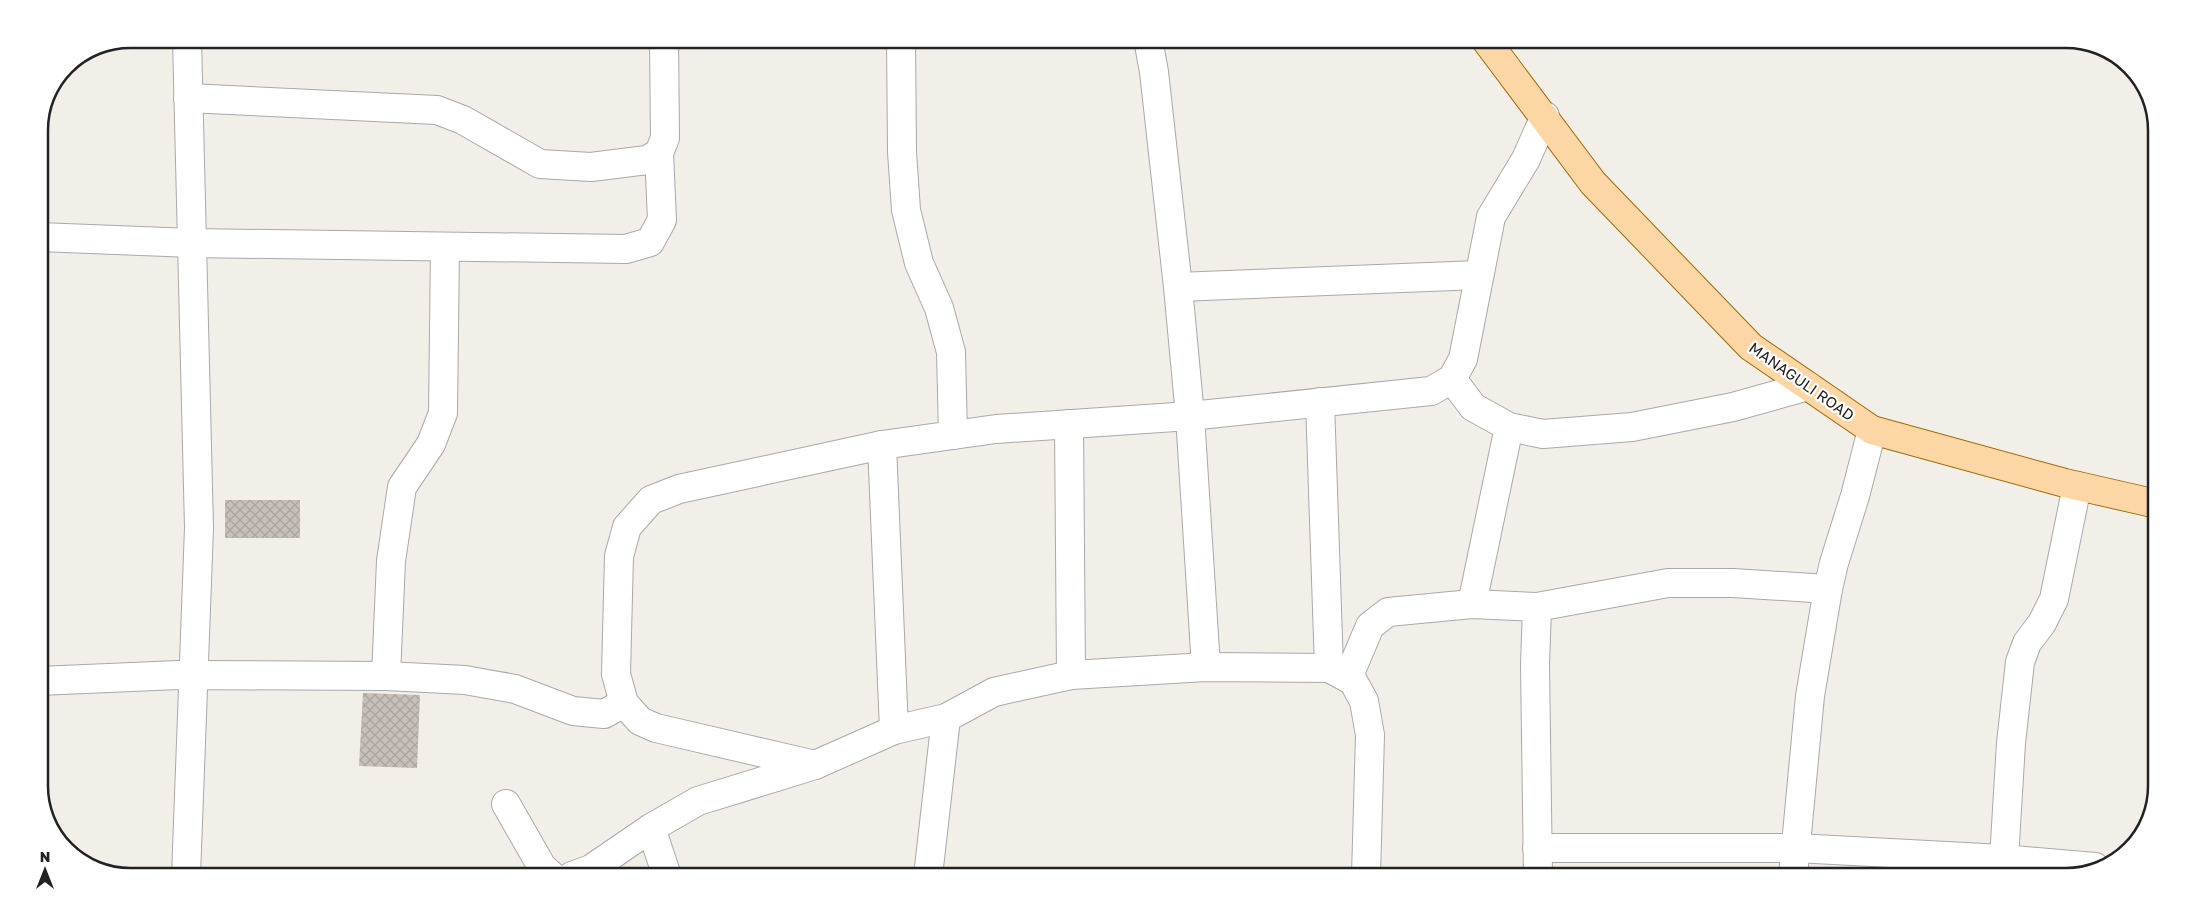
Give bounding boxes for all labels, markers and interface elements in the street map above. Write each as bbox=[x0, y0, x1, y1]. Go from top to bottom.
street label: MANAGULI ROAD bbox=[1746, 338, 1858, 424]
north arrow bbox=[20, 845, 70, 895]
text: N bbox=[40, 848, 50, 865]

